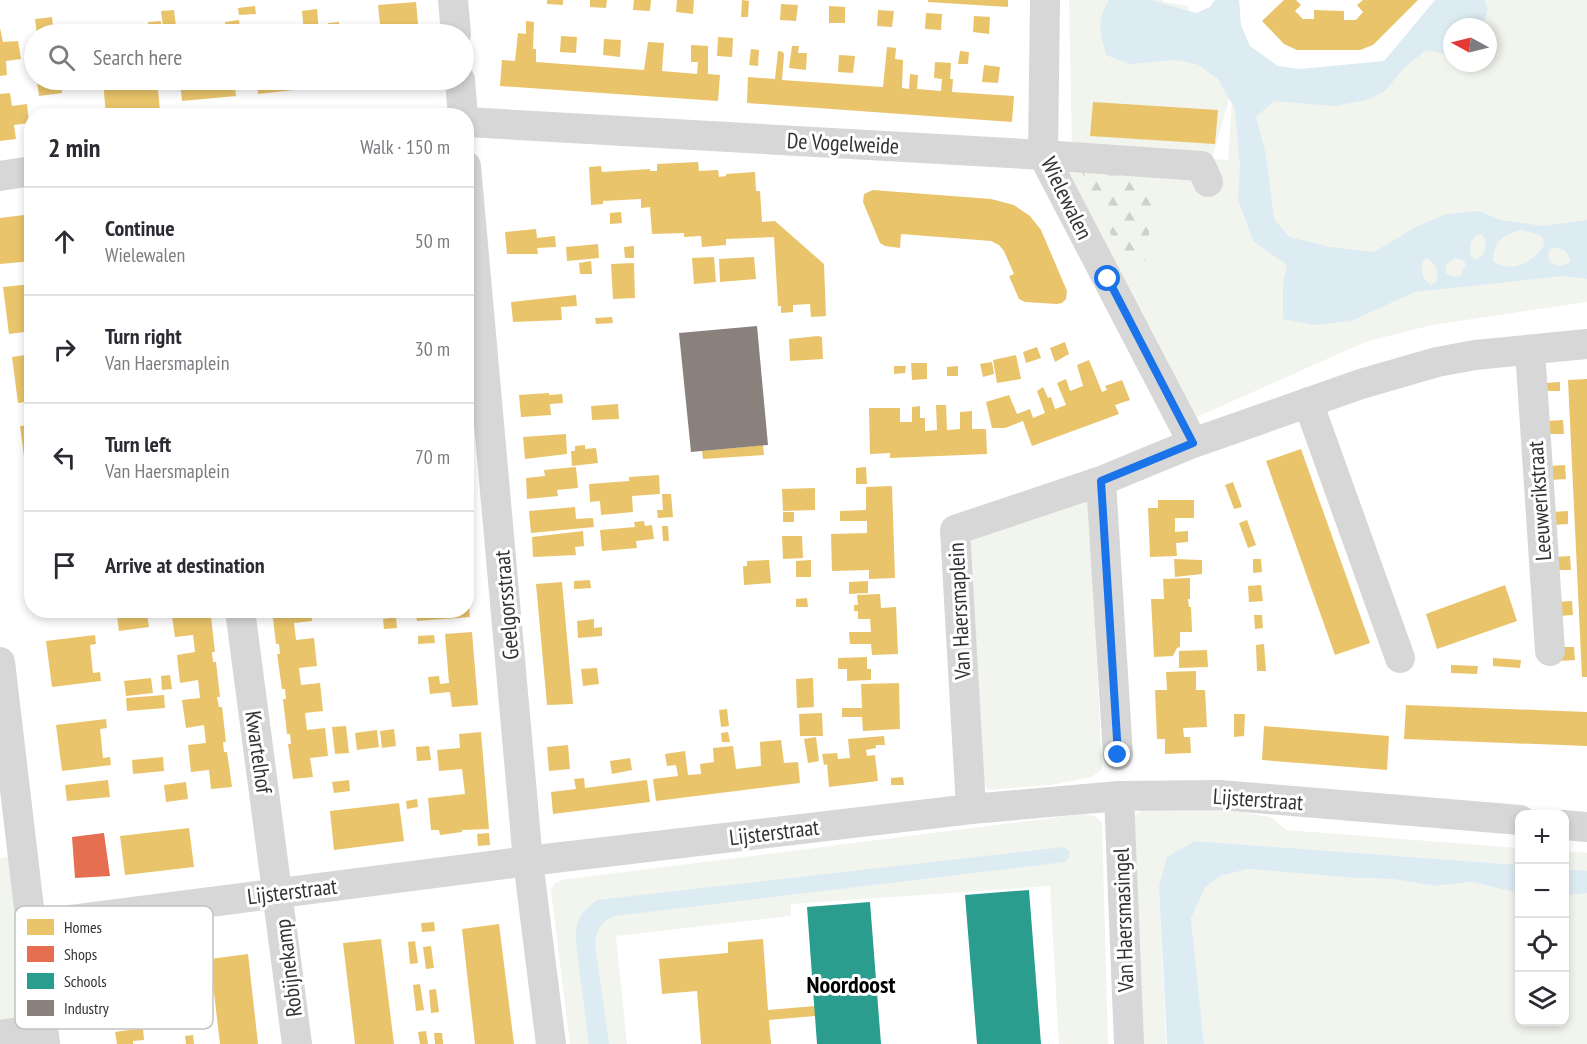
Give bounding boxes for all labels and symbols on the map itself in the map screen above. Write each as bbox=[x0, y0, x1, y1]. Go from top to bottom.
north arrow bbox=[1443, 18, 1497, 72]
street label: De Vogelweide bbox=[786, 126, 900, 160]
street label: Wielewalen bbox=[1035, 152, 1099, 244]
route start bbox=[1094, 265, 1120, 291]
street label: Leeuwerikstraat bbox=[1521, 440, 1557, 562]
street label: Van Haersmaplein bbox=[941, 542, 977, 681]
street label: Geelgorsstraat bbox=[487, 549, 525, 661]
street label: Kwartelhof bbox=[239, 709, 279, 796]
route end bbox=[1104, 741, 1130, 767]
street label: Lijsterstraat bbox=[1212, 782, 1304, 816]
street label: Lijsterstraat bbox=[728, 813, 820, 851]
street label: Van Haersmasingel bbox=[1106, 847, 1140, 994]
street label: Lijsterstraat bbox=[246, 872, 338, 910]
legend bbox=[15, 906, 213, 1029]
text: Homes bbox=[64, 917, 102, 937]
street label: Robijnekamp bbox=[268, 918, 308, 1018]
text: Shops bbox=[64, 944, 97, 964]
district label: Noordoost bbox=[807, 969, 895, 1000]
text: Schools bbox=[64, 971, 107, 991]
text: Industry bbox=[64, 998, 109, 1018]

